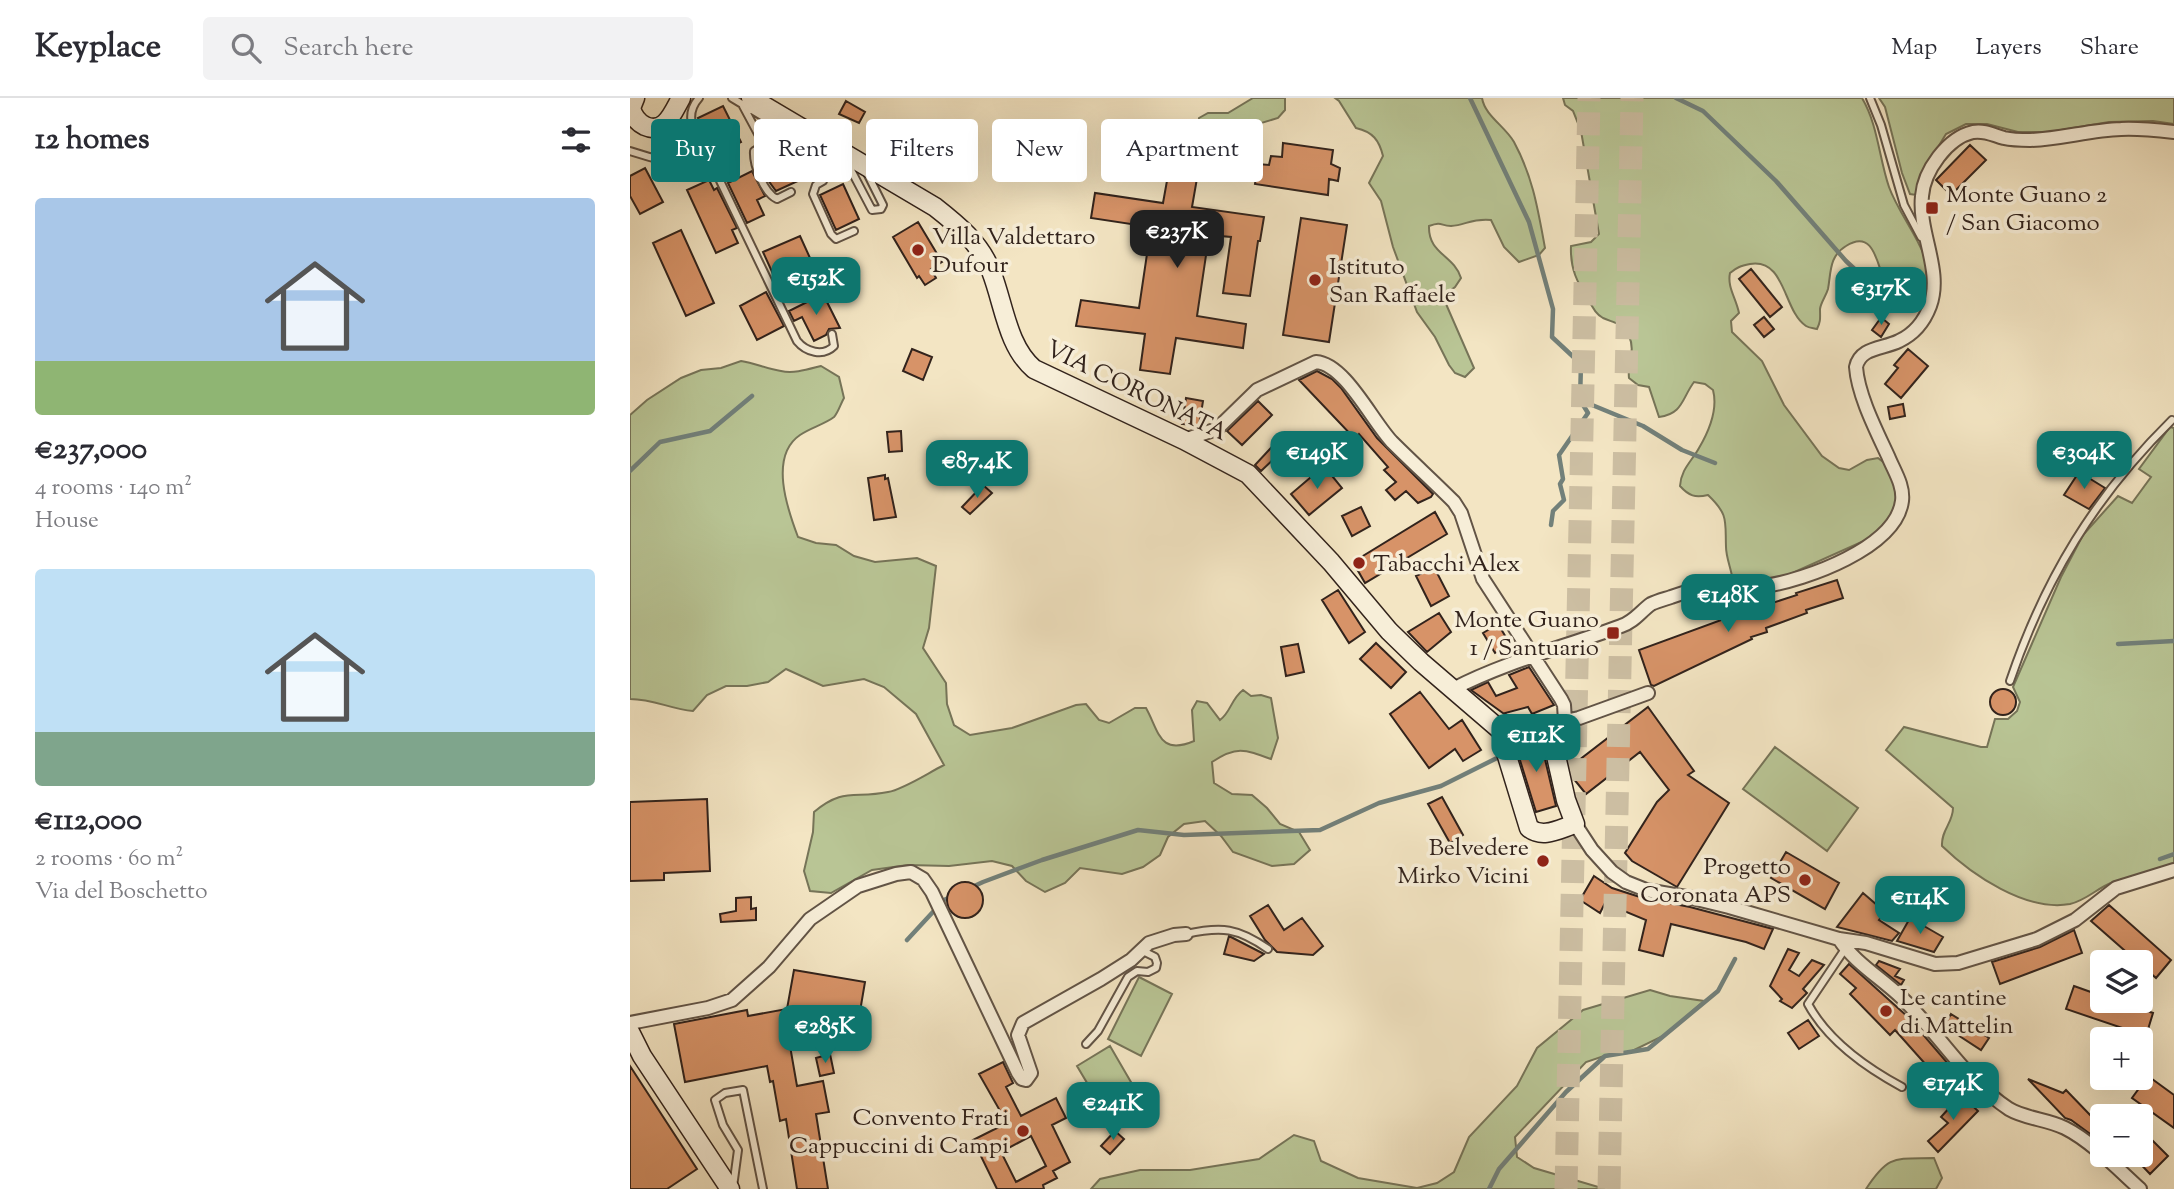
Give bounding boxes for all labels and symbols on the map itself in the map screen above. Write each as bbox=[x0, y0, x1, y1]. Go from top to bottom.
place label: Monte Guano 2 / San Giacomo bbox=[1946, 179, 2107, 241]
marker: Monte Guano 2 / San Giacomo bbox=[1924, 200, 1940, 216]
pin: €237K bbox=[1128, 211, 1226, 270]
place label: Villa Valdettaro Dufour bbox=[932, 221, 1095, 283]
marker: Villa Valdettaro Dufour bbox=[910, 242, 926, 258]
place label: Istituto San Raffaele bbox=[1329, 251, 1456, 313]
pin: €152K bbox=[767, 258, 865, 317]
pin: €317K bbox=[1832, 268, 1930, 327]
marker: Istituto San Raffaele bbox=[1307, 272, 1323, 288]
street label: VIA CORONATA bbox=[1039, 333, 1233, 451]
pin: €149K bbox=[1268, 432, 1366, 491]
pin: €304K bbox=[2035, 432, 2133, 491]
pin: €87.4K bbox=[920, 440, 1034, 500]
place label: Tabacchi Alex bbox=[1373, 548, 1520, 582]
marker: Tabacchi Alex bbox=[1351, 555, 1367, 571]
pin: €148K bbox=[1679, 574, 1777, 634]
place label: Monte Guano 1 / Santuario bbox=[1454, 604, 1599, 666]
marker: Monte Guano 1 / Santuario bbox=[1605, 625, 1621, 641]
pin: €112K bbox=[1487, 714, 1585, 774]
place label: Belvedere Mirko Vicini bbox=[1397, 832, 1529, 894]
place label: Progetto Coronata APS bbox=[1640, 851, 1791, 913]
marker: Belvedere Mirko Vicini bbox=[1535, 853, 1551, 869]
marker: Progetto Coronata APS bbox=[1797, 872, 1813, 888]
pin: €114K bbox=[1871, 876, 1969, 936]
place label: Le cantine di Mattelin bbox=[1900, 982, 2014, 1044]
marker: Le cantine di Mattelin bbox=[1878, 1003, 1894, 1019]
pin: €285K bbox=[776, 1006, 874, 1065]
pin: €174K bbox=[1904, 1062, 2002, 1122]
pin: €241K bbox=[1064, 1082, 1162, 1142]
place label: Convento Frati Cappuccini di Campi bbox=[789, 1102, 1009, 1164]
marker: Convento Frati Cappuccini di Campi bbox=[1015, 1123, 1031, 1139]

